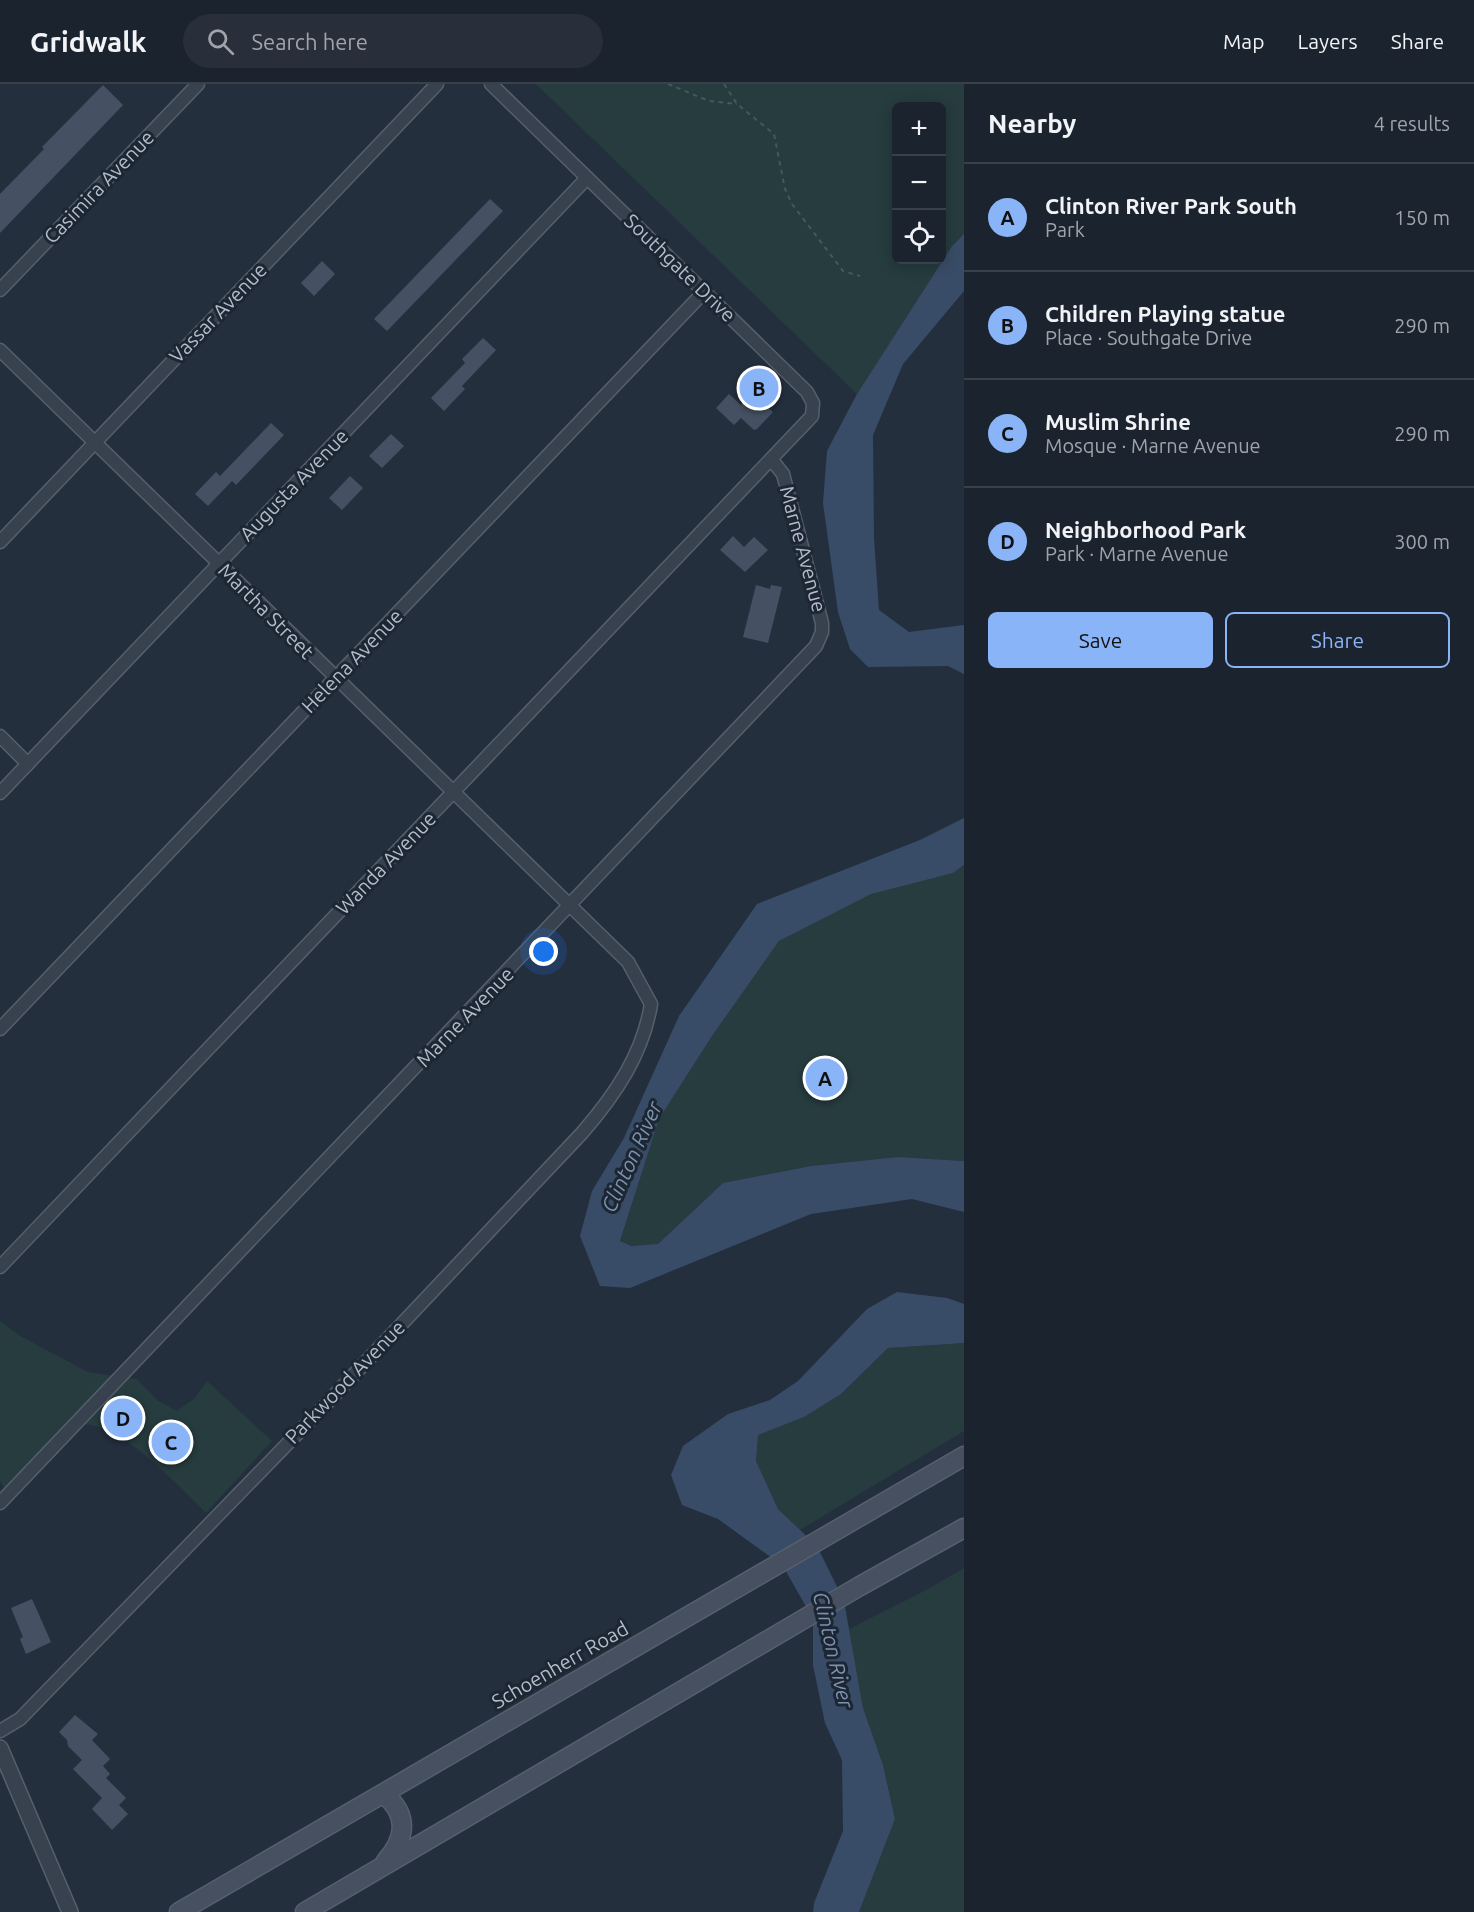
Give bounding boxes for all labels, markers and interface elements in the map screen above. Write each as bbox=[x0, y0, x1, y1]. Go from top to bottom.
search box bbox=[183, 14, 603, 68]
icon: search bbox=[204, 25, 237, 58]
text: Gridwalk bbox=[30, 26, 147, 57]
text: Search here bbox=[252, 29, 368, 54]
text: Map bbox=[1223, 29, 1264, 53]
text: Layers bbox=[1297, 29, 1358, 53]
text: Share bbox=[1391, 29, 1444, 53]
map controls bbox=[892, 102, 946, 264]
button: + bbox=[892, 102, 946, 156]
text: Nearby bbox=[988, 109, 1076, 138]
text: 4 results bbox=[1374, 112, 1450, 135]
street label: Casimira Avenue bbox=[39, 125, 158, 248]
button: − bbox=[892, 156, 946, 210]
text: Clinton River Park South bbox=[1045, 193, 1297, 218]
text: A bbox=[1000, 206, 1015, 229]
text: 150 m bbox=[1394, 206, 1450, 229]
street label: Southgate Drive bbox=[620, 209, 741, 326]
button: locate bbox=[892, 210, 946, 264]
text: Park bbox=[1045, 218, 1085, 241]
street label: Vassar Avenue bbox=[164, 258, 271, 367]
text: Children Playing statue bbox=[1045, 301, 1285, 326]
text: B bbox=[1001, 314, 1014, 337]
text: 290 m bbox=[1394, 314, 1450, 337]
text: Place · Southgate Drive bbox=[1045, 326, 1252, 349]
pin: B bbox=[740, 366, 778, 410]
text: Muslim Shrine bbox=[1045, 409, 1191, 434]
text: C bbox=[1001, 422, 1014, 445]
text: 290 m bbox=[1394, 422, 1450, 445]
street label: Augusta Avenue bbox=[235, 424, 353, 545]
text: Mosque · Marne Avenue bbox=[1045, 434, 1261, 457]
street label: Marne Avenue bbox=[776, 483, 831, 614]
text: Neighborhood Park bbox=[1045, 517, 1246, 542]
text: D bbox=[1000, 530, 1015, 553]
text: 300 m bbox=[1394, 530, 1450, 553]
text: Park · Marne Avenue bbox=[1045, 542, 1228, 565]
street label: Martha Street bbox=[214, 558, 319, 663]
street label: Helena Avenue bbox=[297, 604, 407, 717]
button: Save bbox=[988, 612, 1213, 668]
button: Share bbox=[1225, 612, 1450, 668]
street label: Wanda Avenue bbox=[331, 807, 440, 919]
your location bbox=[529, 937, 558, 966]
street label: Marne Avenue bbox=[411, 962, 518, 1071]
pin: A bbox=[806, 1056, 844, 1100]
water label: Clinton River bbox=[596, 1097, 667, 1216]
street label: Parkwood Avenue bbox=[280, 1315, 409, 1448]
pin: D bbox=[104, 1396, 142, 1440]
pin: C bbox=[152, 1420, 190, 1464]
water label: Clinton River bbox=[809, 1589, 859, 1711]
street label: Schoenherr Road bbox=[487, 1616, 632, 1713]

